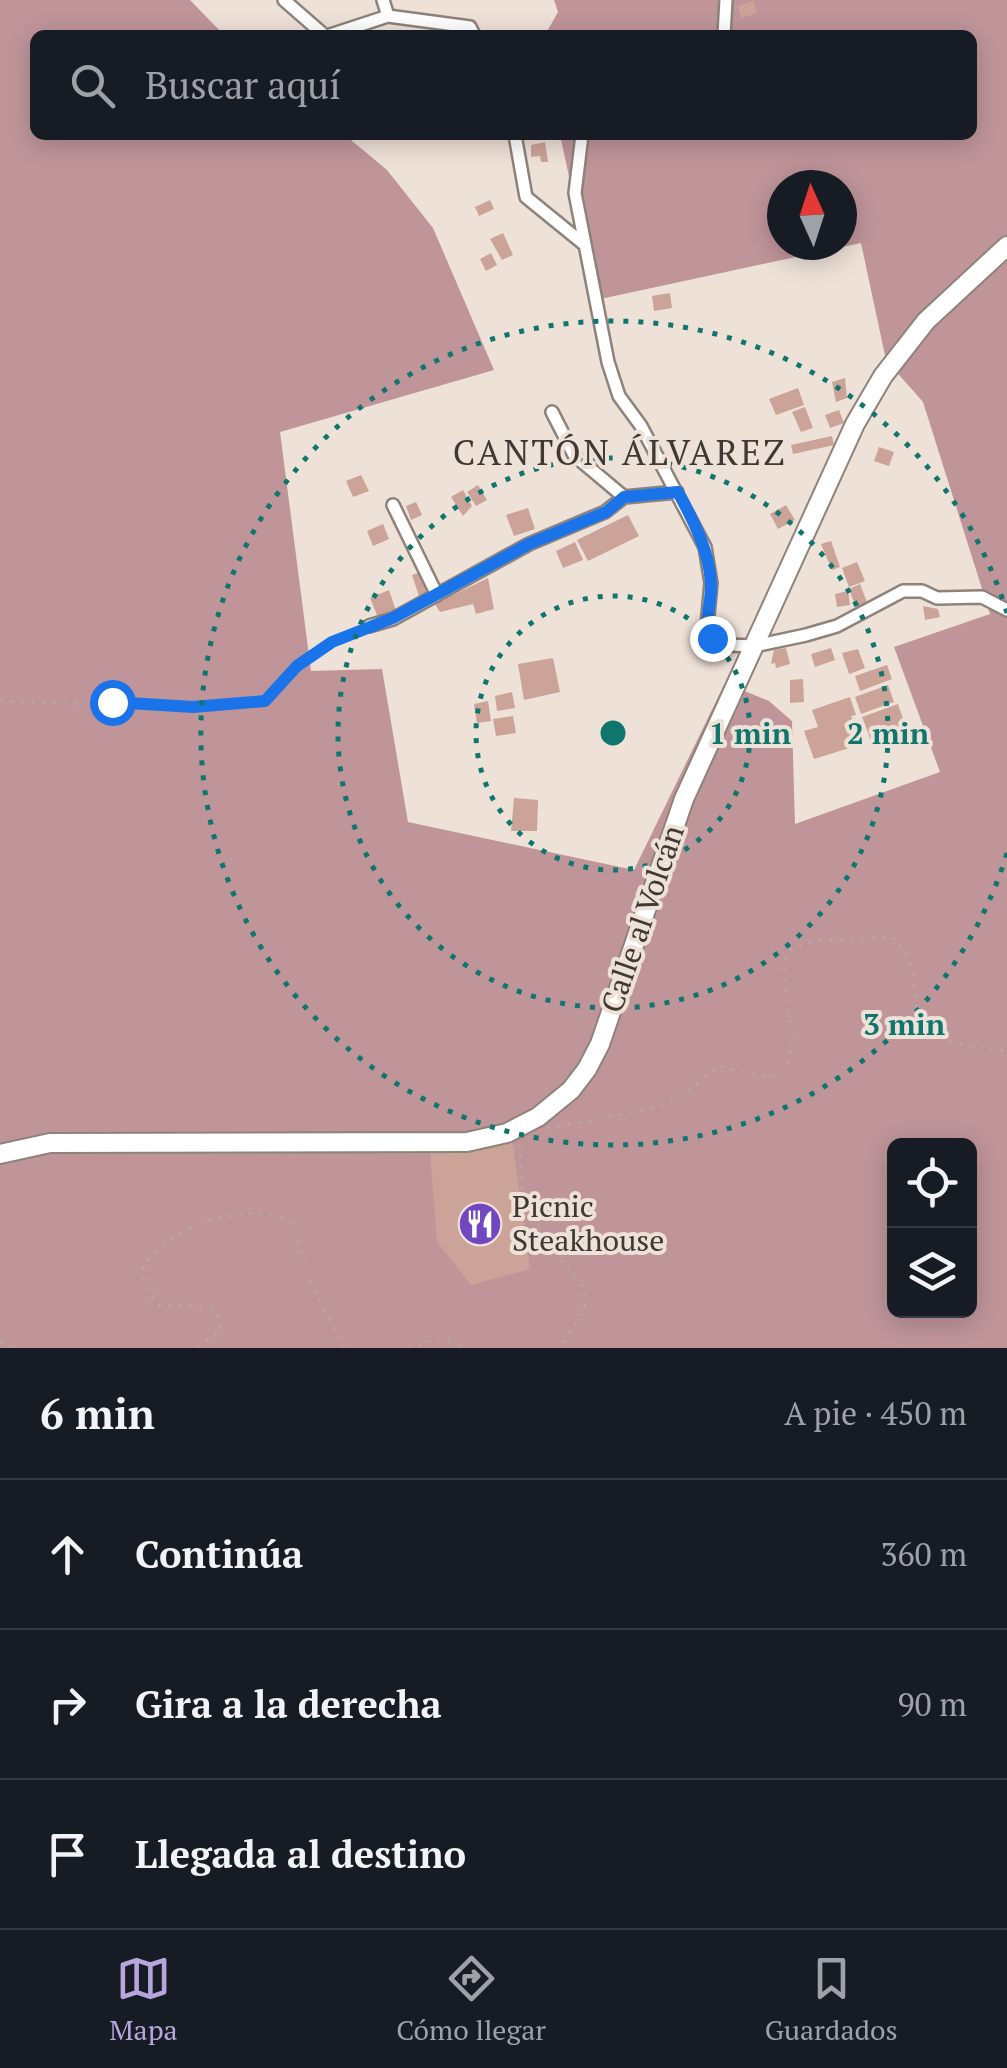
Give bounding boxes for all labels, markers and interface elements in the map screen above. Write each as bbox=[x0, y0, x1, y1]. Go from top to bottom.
search box bbox=[30, 30, 977, 140]
icon: search bbox=[65, 58, 120, 113]
text: Buscar aquí bbox=[145, 60, 341, 110]
north arrow bbox=[767, 170, 857, 260]
district label: CANTÓN ÁLVAREZ bbox=[453, 429, 787, 475]
route end bbox=[690, 616, 736, 662]
route start bbox=[90, 680, 136, 726]
text: 1 min bbox=[709, 713, 791, 753]
text: 2 min bbox=[847, 713, 929, 753]
centre of rings bbox=[595, 715, 631, 751]
street label: Calle al Volcán bbox=[591, 819, 693, 1018]
text: 3 min bbox=[863, 1004, 945, 1044]
map controls bbox=[887, 1138, 977, 1318]
button: locate bbox=[887, 1138, 977, 1228]
place label: Picnic Steakhouse bbox=[512, 1186, 664, 1260]
restaurant icon: Picnic Steakhouse bbox=[457, 1201, 503, 1247]
button: layers bbox=[887, 1228, 977, 1318]
text: 6 min bbox=[40, 1385, 155, 1441]
text: A pie · 450 m bbox=[784, 1392, 967, 1434]
icon: ahead bbox=[40, 1527, 95, 1582]
text: Continúa bbox=[135, 1529, 303, 1579]
text: 360 m bbox=[880, 1533, 967, 1575]
icon: right bbox=[40, 1677, 95, 1732]
text: Gira a la derecha bbox=[135, 1679, 442, 1729]
text: 90 m bbox=[897, 1683, 967, 1725]
icon: arrive bbox=[40, 1827, 95, 1882]
text: Llegada al destino bbox=[135, 1829, 466, 1879]
tab: Mapa bbox=[109, 1951, 178, 2048]
tab: Cómo llegar bbox=[396, 1951, 546, 2048]
tab: Guardados bbox=[765, 1951, 898, 2048]

